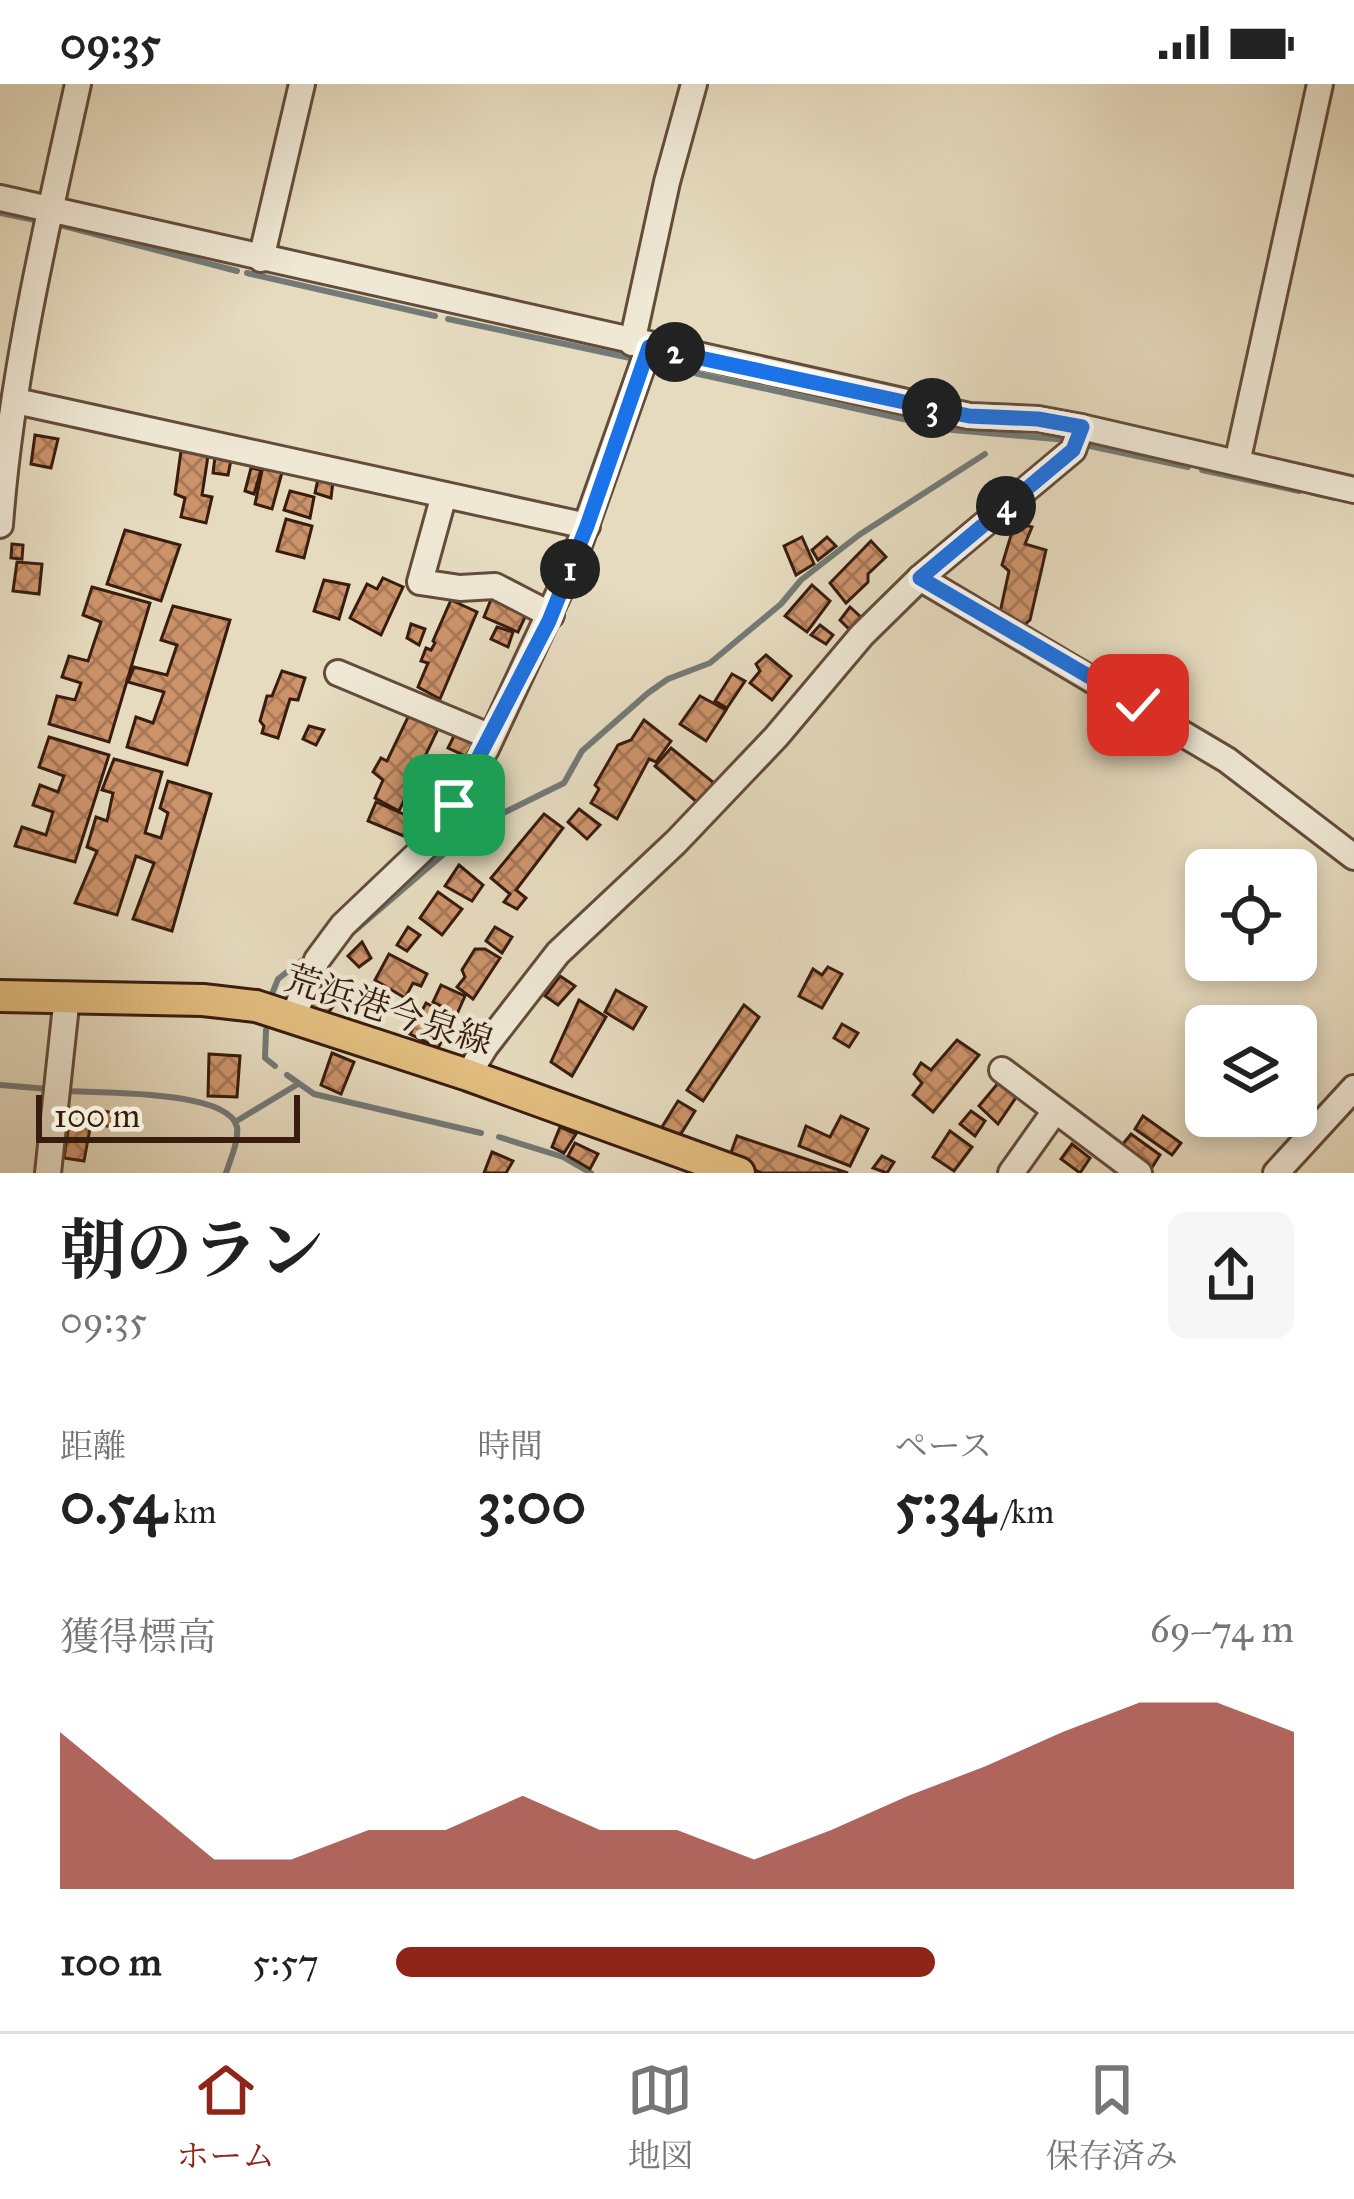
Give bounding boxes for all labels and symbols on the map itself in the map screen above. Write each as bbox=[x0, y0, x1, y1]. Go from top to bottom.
pin: 2 bbox=[645, 322, 705, 382]
pin: 3 bbox=[902, 378, 962, 438]
pin: 4 bbox=[976, 476, 1036, 536]
pin: 1 bbox=[540, 539, 600, 599]
pin bbox=[1087, 654, 1189, 756]
pin bbox=[403, 754, 505, 856]
street label: 荒浜港今泉線 bbox=[279, 956, 498, 1064]
scale bar bbox=[36, 1089, 300, 1142]

